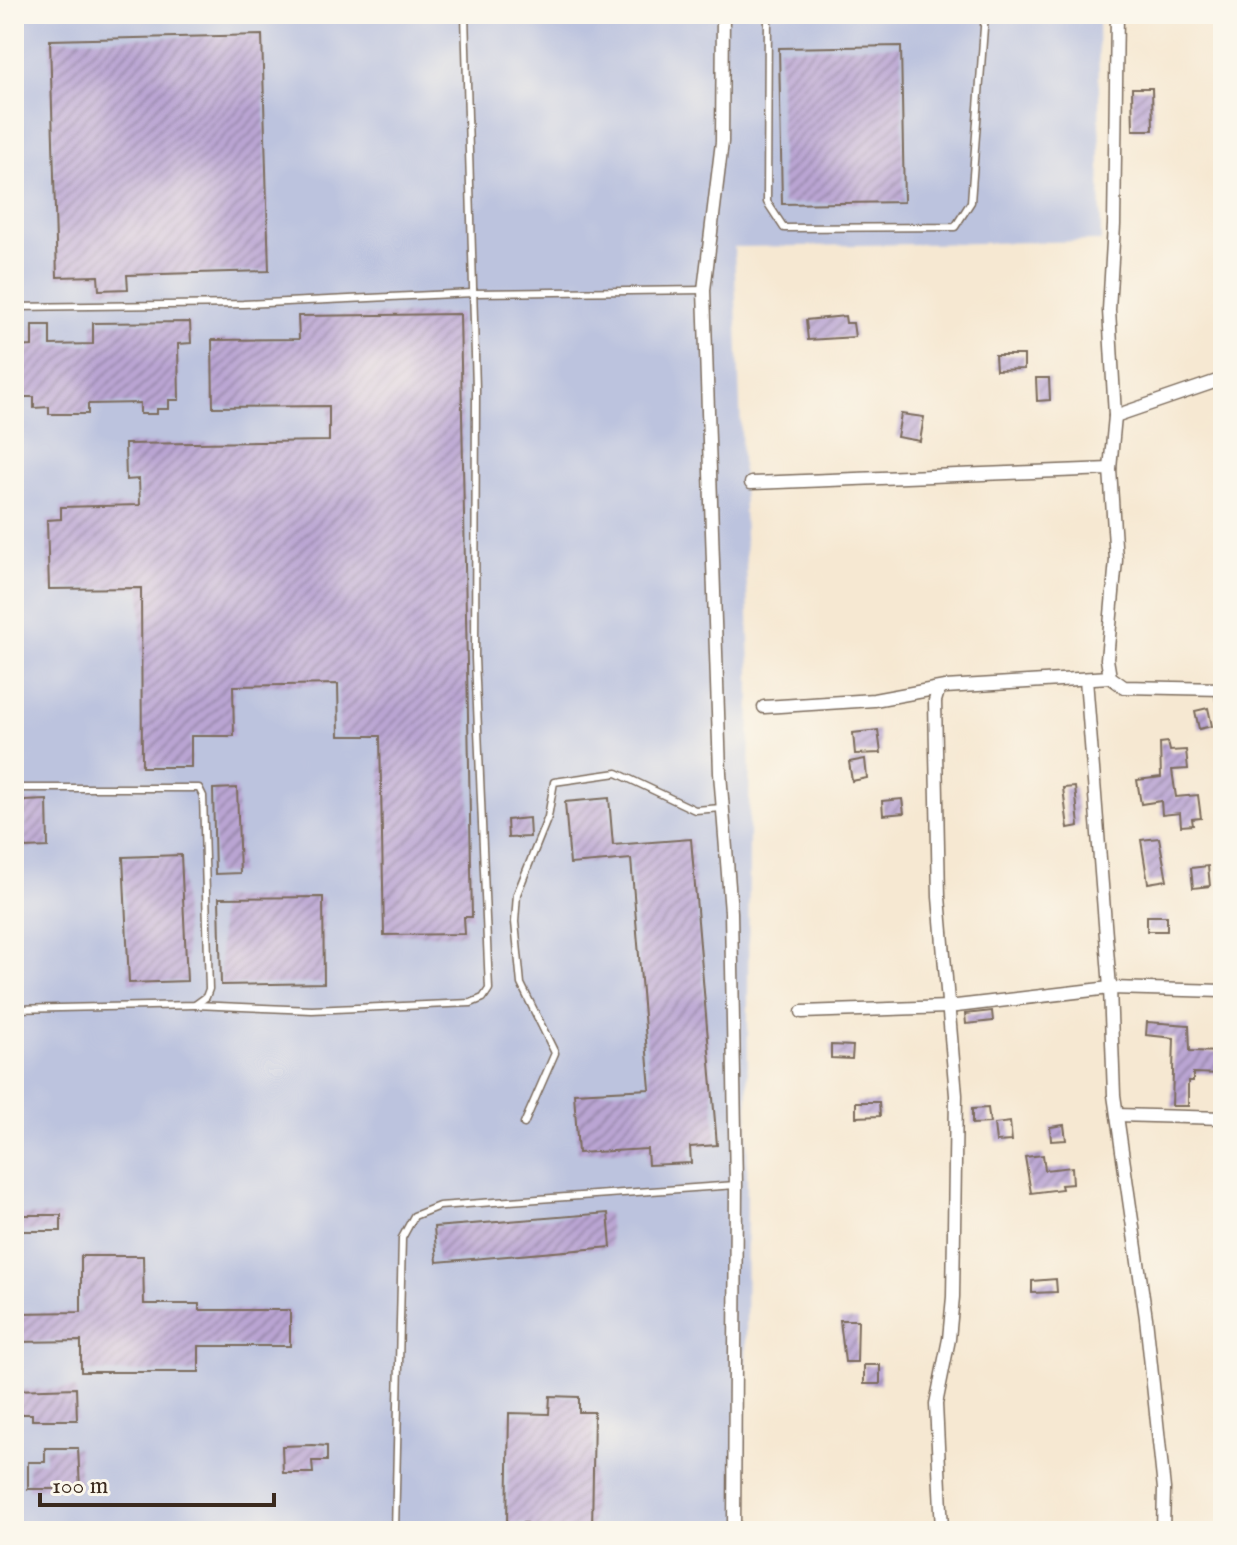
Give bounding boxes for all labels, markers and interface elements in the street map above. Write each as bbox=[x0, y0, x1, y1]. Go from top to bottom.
scale bar bbox=[40, 1457, 274, 1507]
text: 100 m bbox=[52, 1471, 108, 1502]

